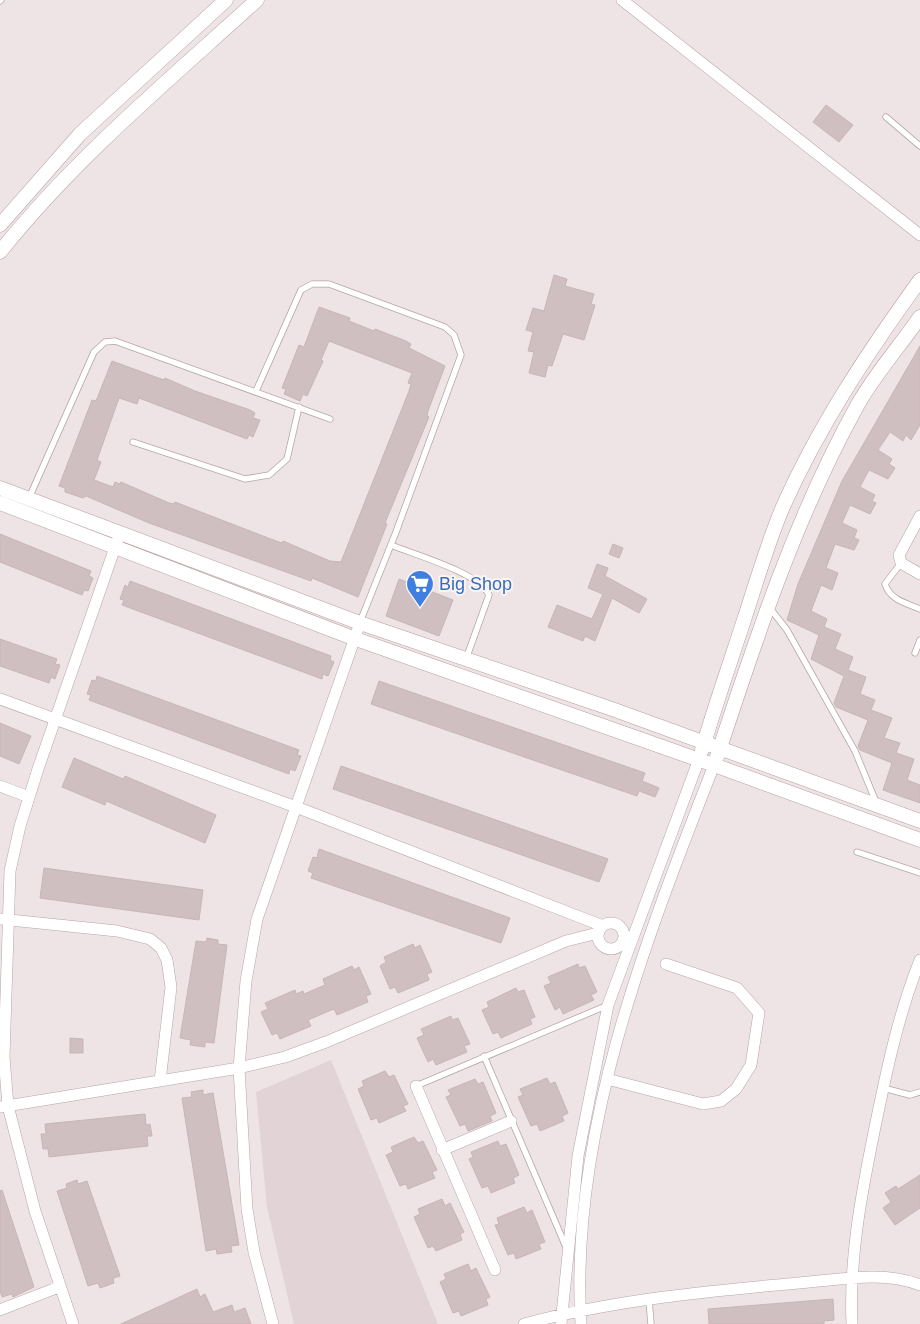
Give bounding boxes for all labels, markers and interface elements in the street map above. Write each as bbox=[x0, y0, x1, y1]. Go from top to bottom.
supermarket icon: Big Shop bbox=[405, 569, 435, 608]
place label: Big Shop bbox=[439, 574, 512, 594]

